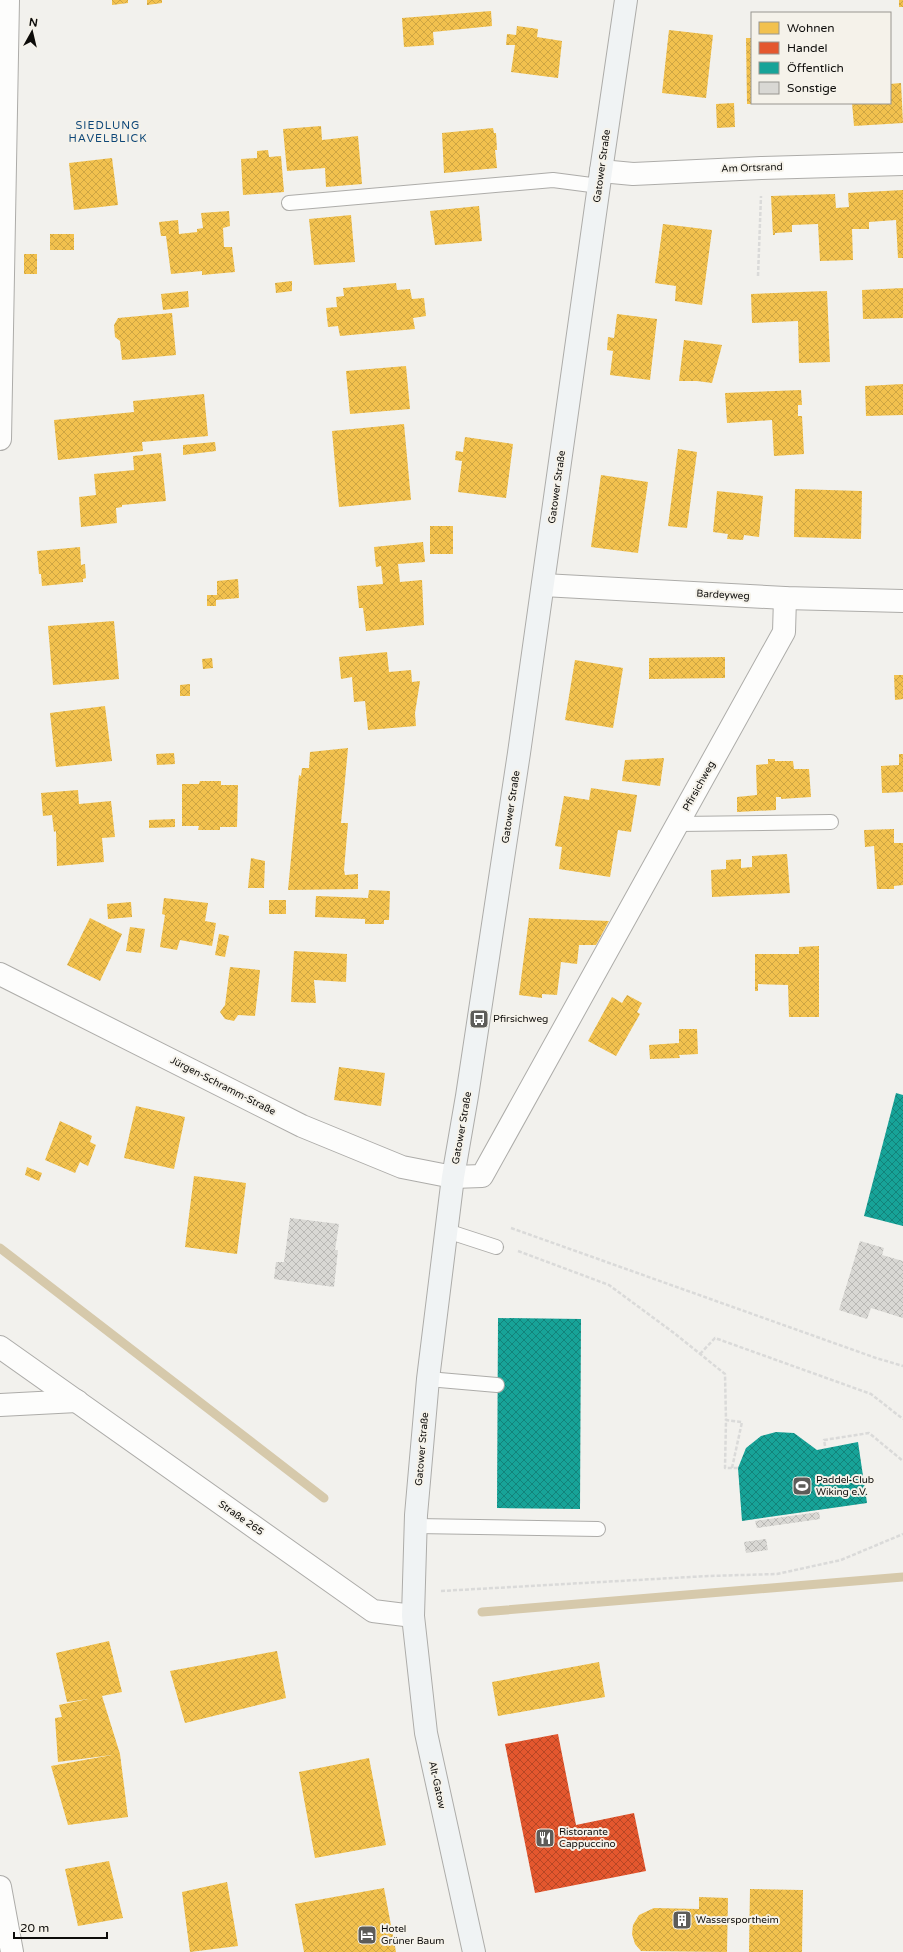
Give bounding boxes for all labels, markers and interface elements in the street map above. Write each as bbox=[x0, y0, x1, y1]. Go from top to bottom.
north arrow bbox=[12, 12, 52, 52]
legend bbox=[751, 12, 891, 104]
text: N bbox=[28, 16, 39, 30]
text: Wohnen bbox=[787, 21, 835, 35]
text: Handel bbox=[787, 41, 827, 55]
text: Öffentlich bbox=[787, 61, 844, 75]
text: Sonstige bbox=[787, 81, 837, 95]
district label: SIEDLUNG HAVELBLICK bbox=[68, 119, 148, 145]
street label: Gatower Straße bbox=[591, 128, 613, 203]
street label: Am Ortsrand bbox=[721, 161, 783, 175]
street label: Gatower Straße bbox=[546, 449, 568, 524]
street label: Bardeyweg bbox=[696, 588, 750, 602]
street label: Pfirsichweg bbox=[680, 759, 718, 813]
street label: Gatower Straße bbox=[499, 769, 523, 844]
bus stop icon: Pfirsichweg bbox=[468, 1008, 490, 1030]
place label: Pfirsichweg bbox=[493, 1013, 548, 1025]
street label: Jürgen-Schramm-Straße bbox=[168, 1054, 278, 1118]
street label: Gatower Straße bbox=[450, 1090, 474, 1165]
street label: Gatower Straße bbox=[413, 1411, 431, 1486]
place label: Paddel-Club Wiking e.V. bbox=[816, 1474, 874, 1498]
sports icon: Paddel-Club Wiking e.V. bbox=[791, 1475, 813, 1497]
street label: Straße 265 bbox=[216, 1498, 266, 1538]
street label: Alt-Gatow bbox=[426, 1760, 448, 1810]
place label: Ristorante Cappuccino bbox=[559, 1826, 616, 1850]
restaurant icon: Ristorante Cappuccino bbox=[534, 1827, 556, 1849]
building icon: Wassersportheim bbox=[671, 1909, 693, 1931]
scale bar bbox=[14, 1914, 107, 1940]
place label: Wassersportheim bbox=[696, 1914, 779, 1926]
text: 20 m bbox=[20, 1921, 49, 1935]
place label: Hotel Grüner Baum bbox=[381, 1923, 444, 1947]
hotel icon: Hotel Grüner Baum bbox=[356, 1924, 378, 1946]

